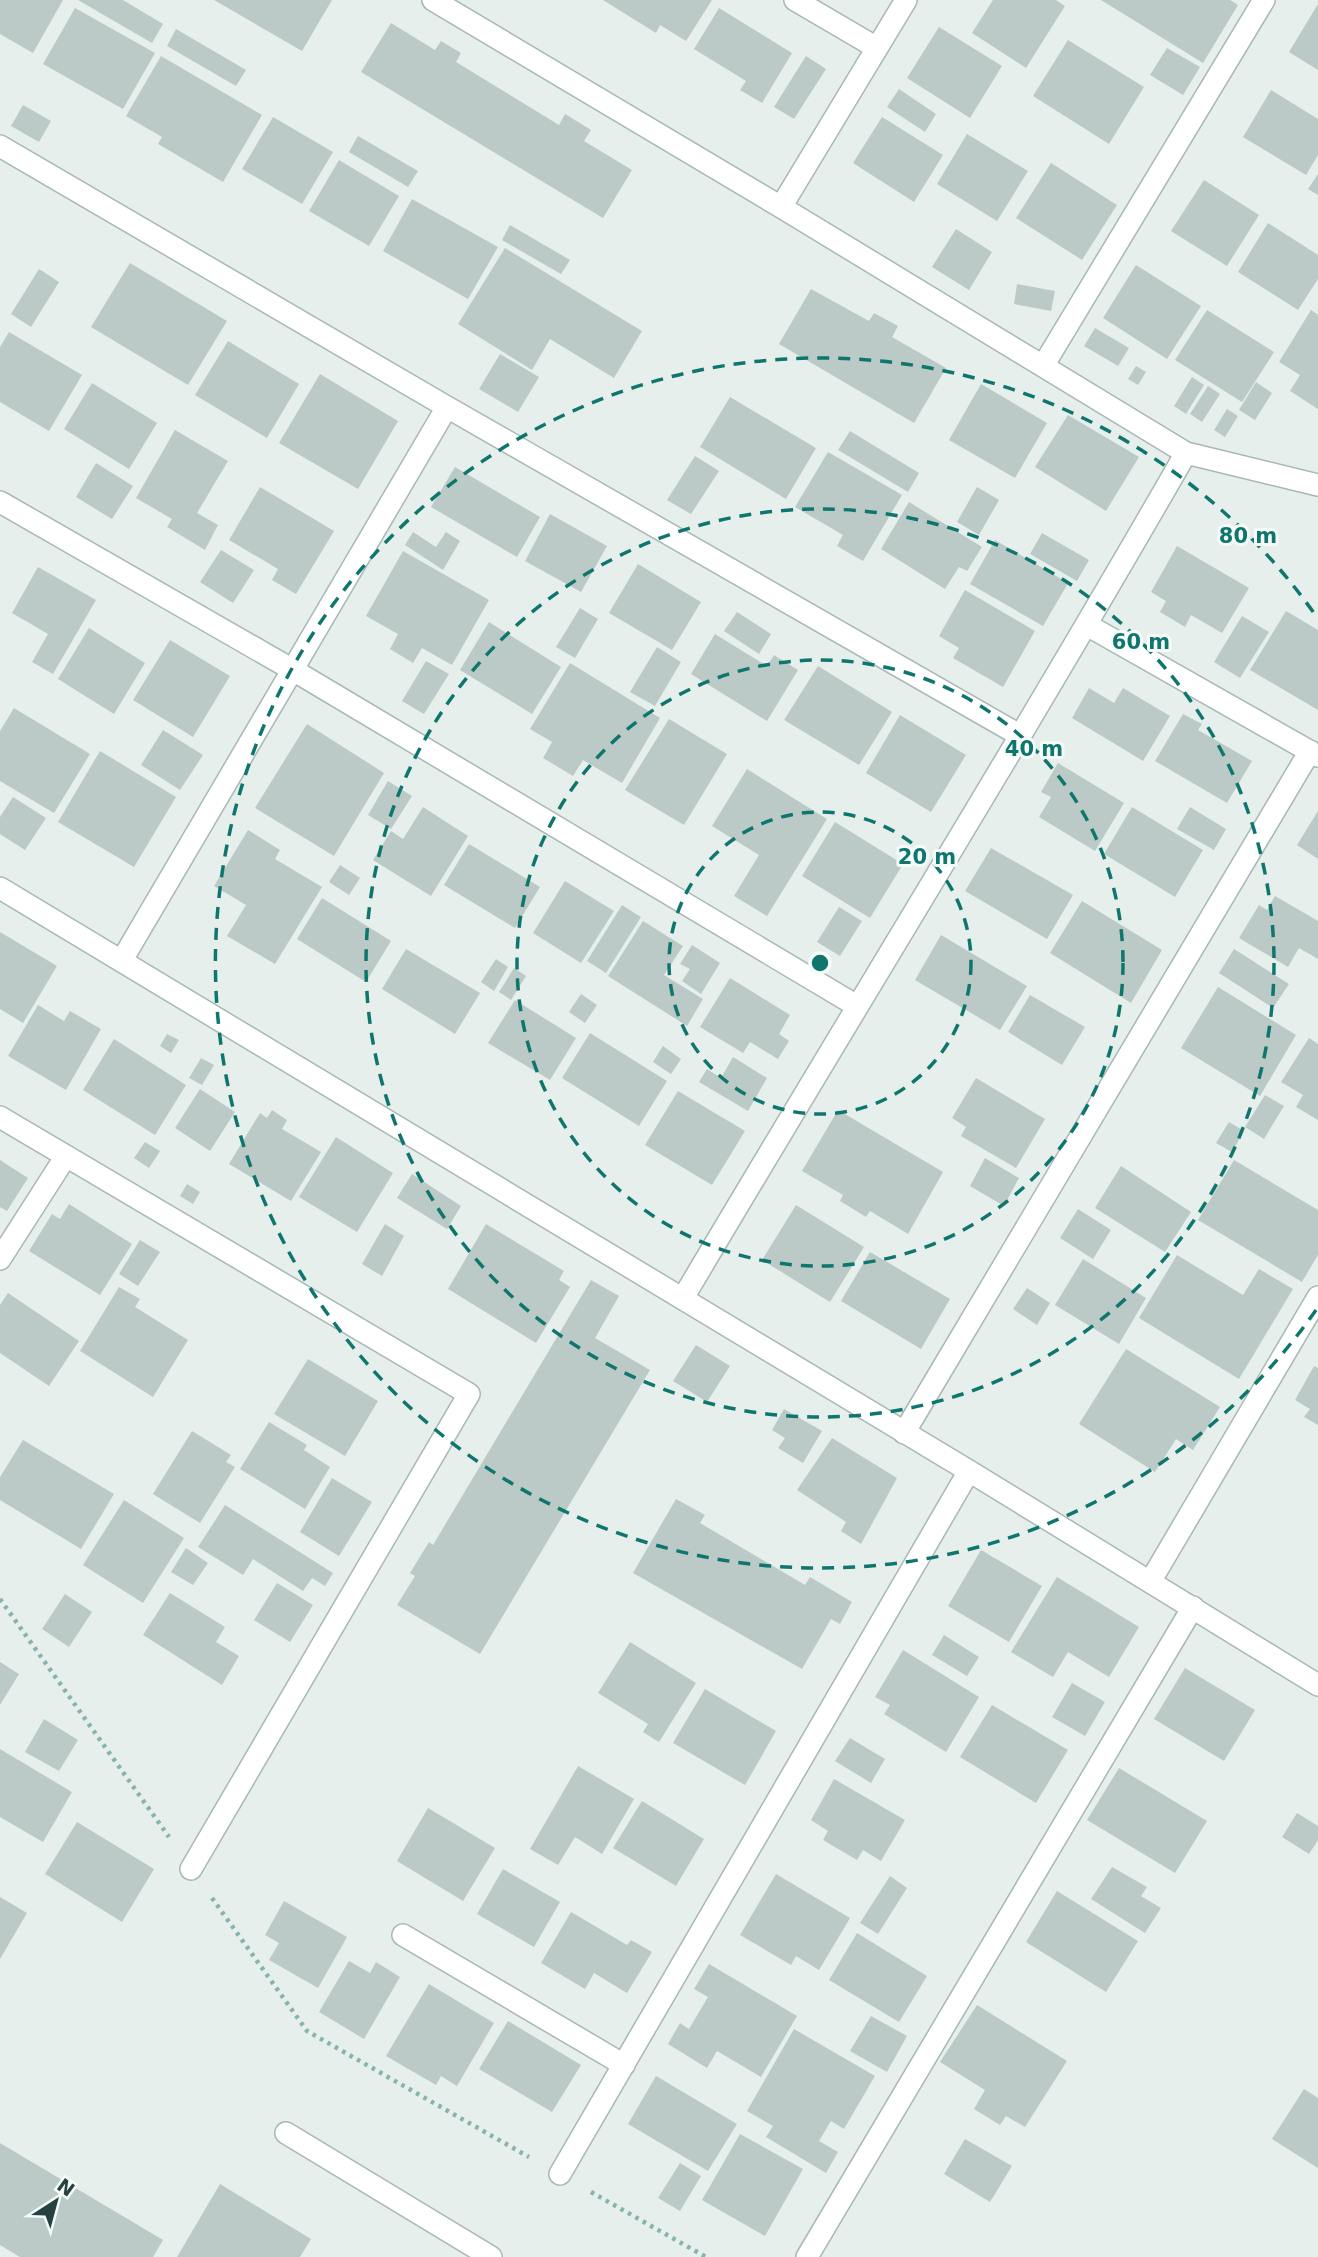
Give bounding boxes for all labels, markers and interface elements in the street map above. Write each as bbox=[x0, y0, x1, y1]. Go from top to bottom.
text: 80 m bbox=[1219, 524, 1277, 548]
text: 60 m bbox=[1112, 630, 1170, 654]
text: 40 m bbox=[1005, 737, 1063, 761]
text: 20 m bbox=[898, 845, 956, 869]
centre of rings bbox=[808, 951, 832, 975]
north arrow bbox=[21, 2166, 91, 2236]
text: N bbox=[53, 2174, 79, 2201]

